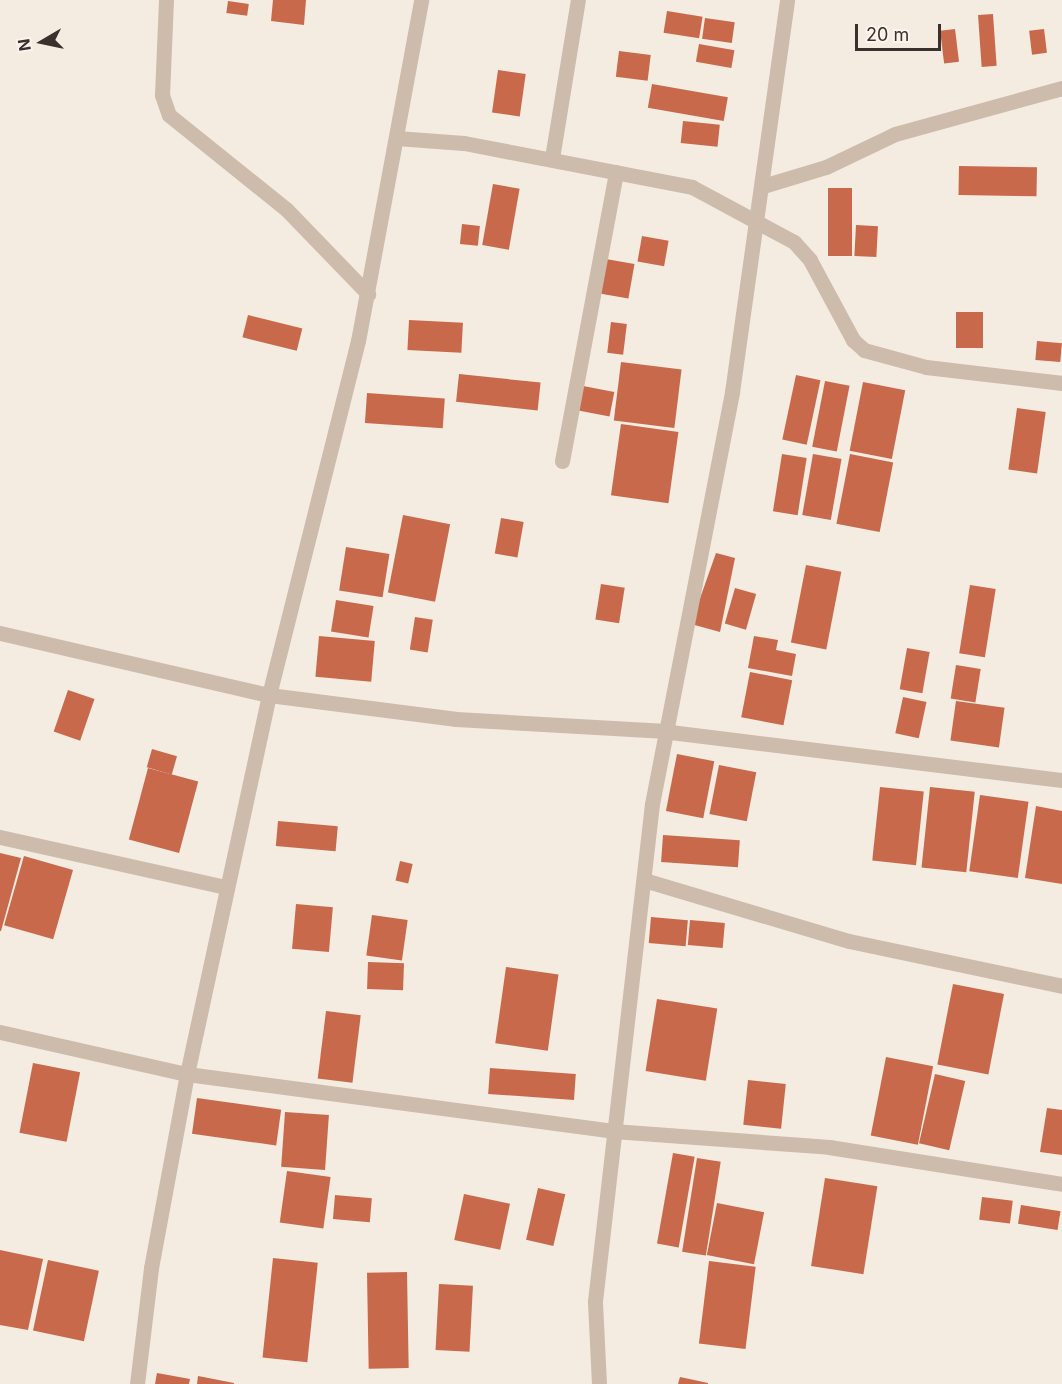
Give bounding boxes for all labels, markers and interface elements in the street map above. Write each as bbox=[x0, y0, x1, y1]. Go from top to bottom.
north arrow bbox=[12, 12, 72, 72]
scale bar bbox=[858, 12, 944, 50]
text: 20 m bbox=[866, 24, 909, 45]
text: N bbox=[13, 37, 35, 52]

